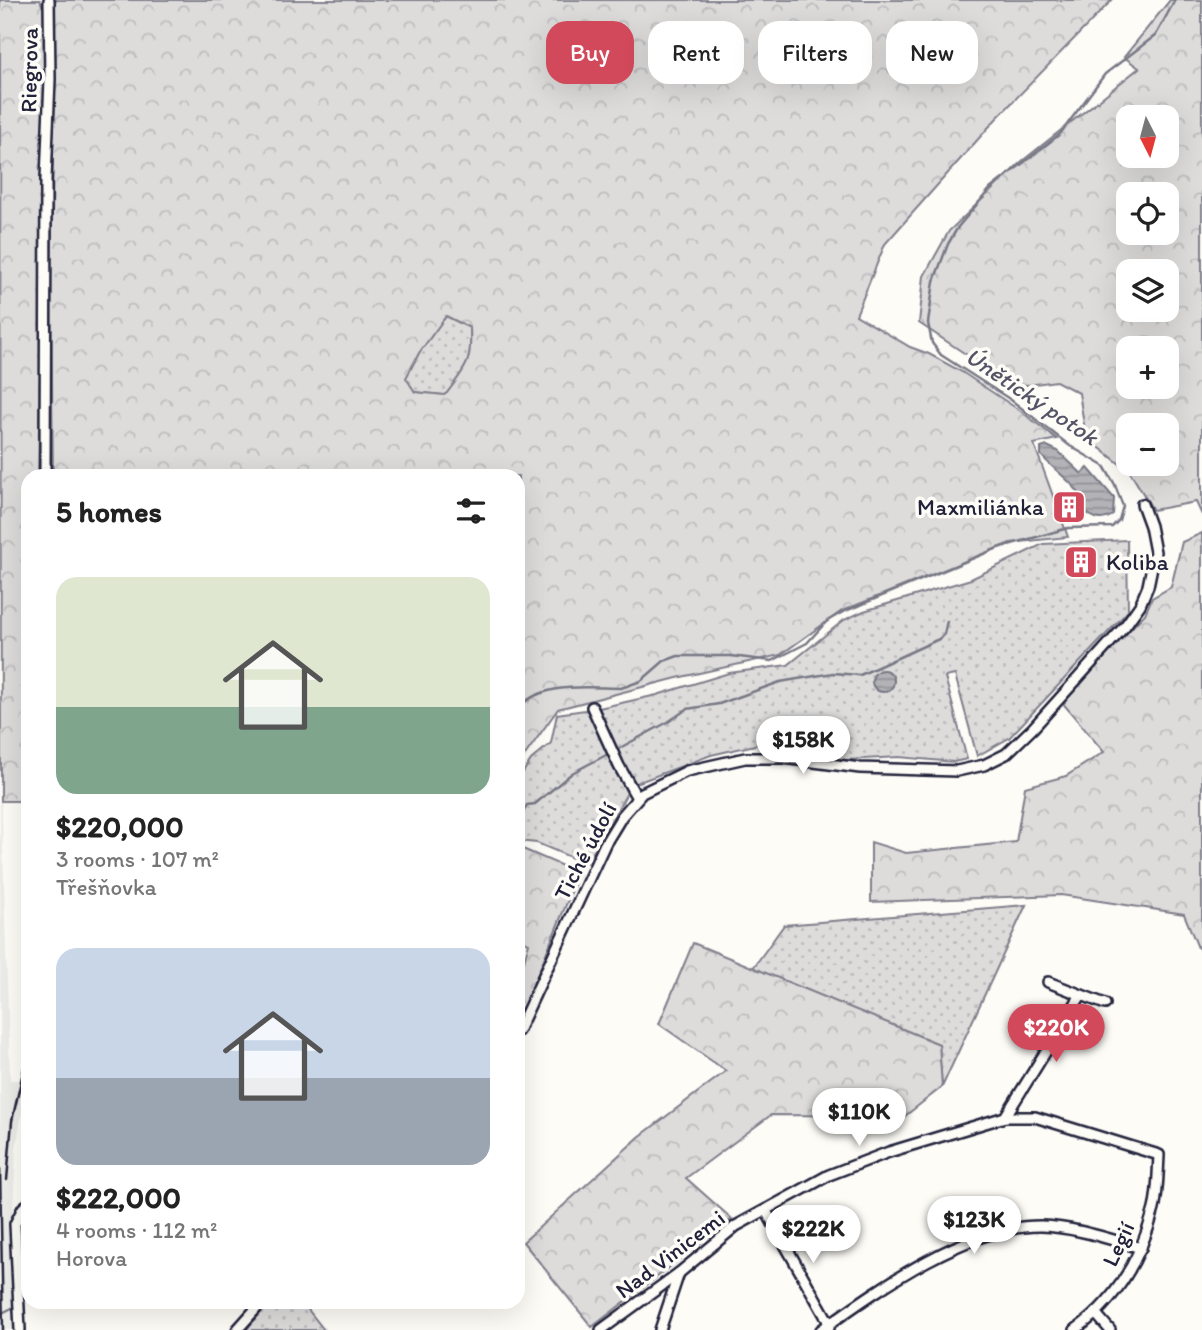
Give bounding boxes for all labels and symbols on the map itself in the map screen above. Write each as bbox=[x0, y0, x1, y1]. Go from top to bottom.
street label: Riegrova bbox=[14, 27, 44, 113]
north arrow bbox=[1116, 105, 1180, 168]
water label: Únětický potok bbox=[960, 341, 1105, 452]
building icon: Maxmiliánka bbox=[1050, 488, 1088, 526]
place label: Maxmiliánka bbox=[917, 493, 1044, 521]
building icon: Koliba bbox=[1062, 543, 1100, 581]
place label: Koliba bbox=[1106, 548, 1169, 576]
pin: $158K bbox=[754, 716, 852, 776]
street label: Tiché údolí bbox=[548, 797, 623, 905]
pin: $220K bbox=[1007, 1004, 1105, 1064]
pin: $110K bbox=[810, 1088, 908, 1148]
pin: $123K bbox=[925, 1196, 1023, 1256]
street label: Nad Vinicemi bbox=[610, 1204, 730, 1304]
pin: $222K bbox=[764, 1206, 862, 1265]
street label: Legií bbox=[1096, 1217, 1140, 1271]

